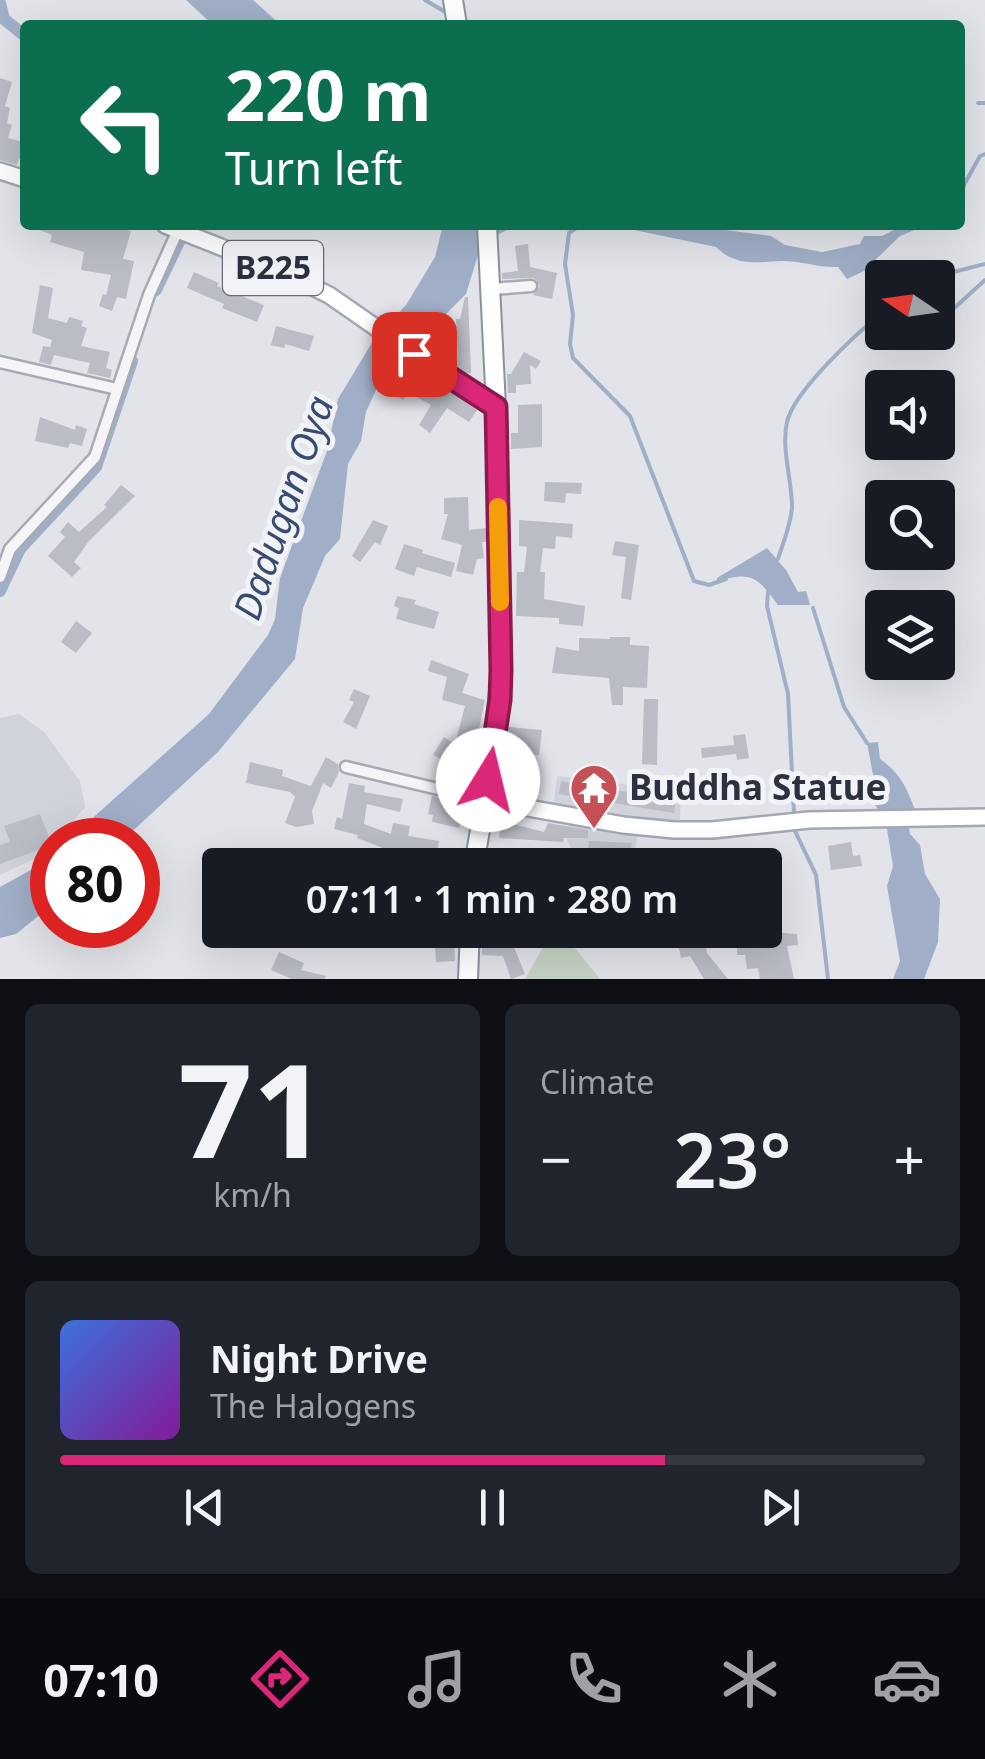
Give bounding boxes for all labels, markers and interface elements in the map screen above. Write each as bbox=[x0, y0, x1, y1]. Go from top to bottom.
text: 220 m bbox=[225, 46, 432, 142]
icon: left bbox=[60, 60, 190, 190]
text: Turn left bbox=[225, 137, 402, 198]
road number: B225 bbox=[223, 241, 323, 295]
north arrow bbox=[865, 260, 955, 350]
map controls bbox=[865, 260, 955, 680]
pin bbox=[372, 312, 457, 397]
icon: arrive bbox=[387, 327, 442, 382]
button: sound bbox=[865, 370, 955, 460]
water label: Dadugan Oya bbox=[220, 389, 345, 626]
button: search bbox=[865, 480, 955, 570]
button: layers bbox=[865, 590, 955, 680]
position arrow bbox=[436, 728, 540, 832]
temple icon: Buddha Statue bbox=[568, 762, 620, 830]
place label: Buddha Statue bbox=[629, 763, 886, 810]
speed limit sign: 80 bbox=[30, 818, 160, 948]
text: 07:11 · 1 min · 280 m bbox=[306, 872, 678, 924]
text: 71 bbox=[178, 1019, 327, 1196]
text: Climate bbox=[540, 1060, 654, 1103]
text: 23° bbox=[674, 1108, 791, 1210]
text: − bbox=[540, 1121, 571, 1196]
text: + bbox=[894, 1121, 925, 1196]
text: km/h bbox=[213, 1173, 292, 1216]
text: Night Drive bbox=[210, 1332, 428, 1384]
text: The Halogens bbox=[210, 1384, 416, 1427]
icon: previous bbox=[177, 1480, 232, 1535]
icon: pause bbox=[465, 1480, 520, 1535]
icon: next bbox=[753, 1480, 808, 1535]
icon: directions bbox=[245, 1644, 315, 1714]
icon: music bbox=[402, 1644, 472, 1714]
icon: phone bbox=[559, 1644, 629, 1714]
icon: climate bbox=[715, 1644, 785, 1714]
icon: car bbox=[872, 1644, 942, 1714]
text: 07:10 bbox=[43, 1649, 159, 1710]

